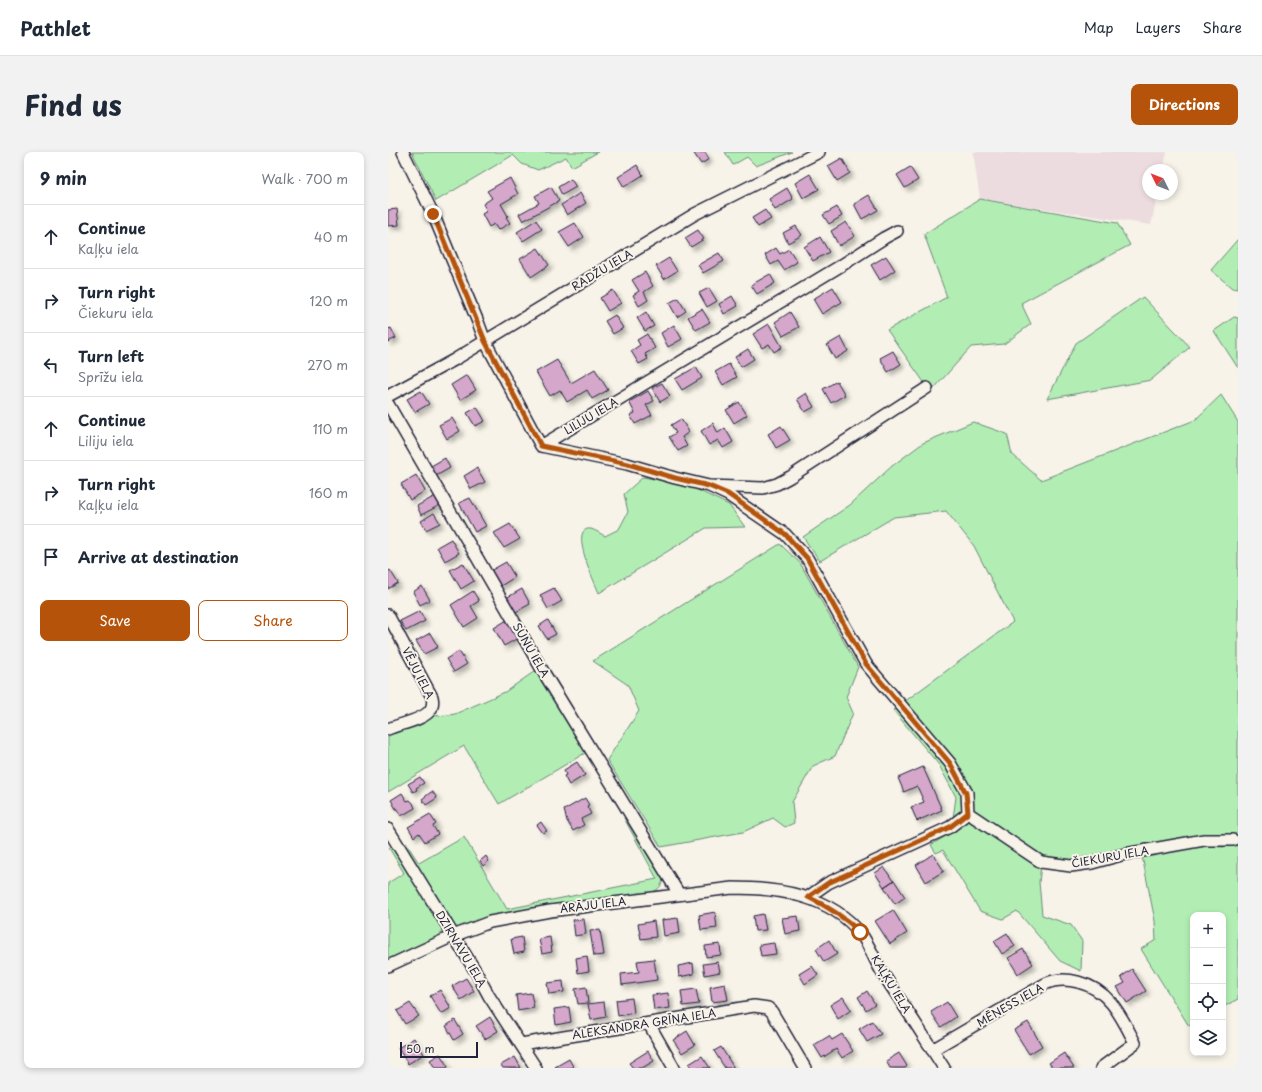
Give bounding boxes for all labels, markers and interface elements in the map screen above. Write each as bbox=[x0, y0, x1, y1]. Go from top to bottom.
text: Pathlet bbox=[20, 14, 91, 42]
text: Map bbox=[1084, 17, 1114, 38]
text: Layers bbox=[1136, 17, 1181, 38]
text: Share bbox=[1203, 17, 1242, 38]
text: Find us bbox=[24, 83, 122, 126]
button: Directions bbox=[1131, 84, 1238, 125]
north arrow bbox=[1142, 164, 1178, 200]
text: 9 min bbox=[40, 165, 87, 191]
text: Walk · 700 m bbox=[261, 169, 348, 188]
route end bbox=[424, 205, 442, 223]
text: Continue bbox=[78, 216, 146, 239]
icon: ahead bbox=[40, 226, 62, 248]
text: 40 m bbox=[314, 227, 348, 246]
text: Kaļķu iela bbox=[78, 239, 139, 258]
street label: RADŽU IELA bbox=[568, 245, 635, 294]
text: Turn right bbox=[78, 280, 155, 303]
icon: right bbox=[40, 290, 62, 312]
text: 120 m bbox=[309, 291, 348, 310]
text: Čiekuru iela bbox=[78, 303, 153, 322]
text: Turn left bbox=[78, 344, 144, 367]
icon: left bbox=[40, 354, 62, 376]
text: 270 m bbox=[307, 355, 348, 374]
text: Sprīžu iela bbox=[78, 367, 143, 386]
street label: LILIJU IELA bbox=[561, 393, 621, 438]
text: Continue bbox=[78, 408, 146, 431]
icon: ahead bbox=[40, 418, 62, 440]
text: 110 m bbox=[313, 419, 348, 438]
text: Liliju iela bbox=[78, 431, 134, 450]
text: Turn right bbox=[78, 472, 155, 495]
icon: right bbox=[40, 482, 62, 504]
text: 160 m bbox=[309, 483, 348, 502]
text: Kaļķu iela bbox=[78, 495, 139, 514]
text: Arrive at destination bbox=[78, 545, 239, 568]
icon: arrive bbox=[40, 546, 62, 568]
button: Save bbox=[40, 600, 190, 641]
button: Share bbox=[198, 600, 348, 641]
street label: SŪNU IELA bbox=[509, 619, 554, 680]
street label: VĒJU IELA bbox=[398, 644, 439, 702]
street label: ČIEKURU IELA bbox=[1070, 841, 1150, 872]
street label: ARĀJU IELA bbox=[559, 892, 627, 917]
street label: DZIRNAVU IELA bbox=[432, 907, 491, 990]
map controls bbox=[1190, 912, 1226, 1056]
button: + bbox=[1190, 912, 1226, 948]
route start bbox=[851, 923, 869, 941]
button: − bbox=[1190, 948, 1226, 984]
street label: KAĻĶU IELA bbox=[867, 951, 916, 1016]
street label: MĒNESS IELA bbox=[973, 979, 1046, 1031]
button: locate bbox=[1190, 984, 1226, 1020]
street label: ALEKSANDRA GRĪNA IELA bbox=[571, 1004, 717, 1043]
button: layers bbox=[1190, 1020, 1226, 1056]
scale bar bbox=[400, 1040, 478, 1059]
text: 50 m bbox=[406, 1040, 435, 1057]

